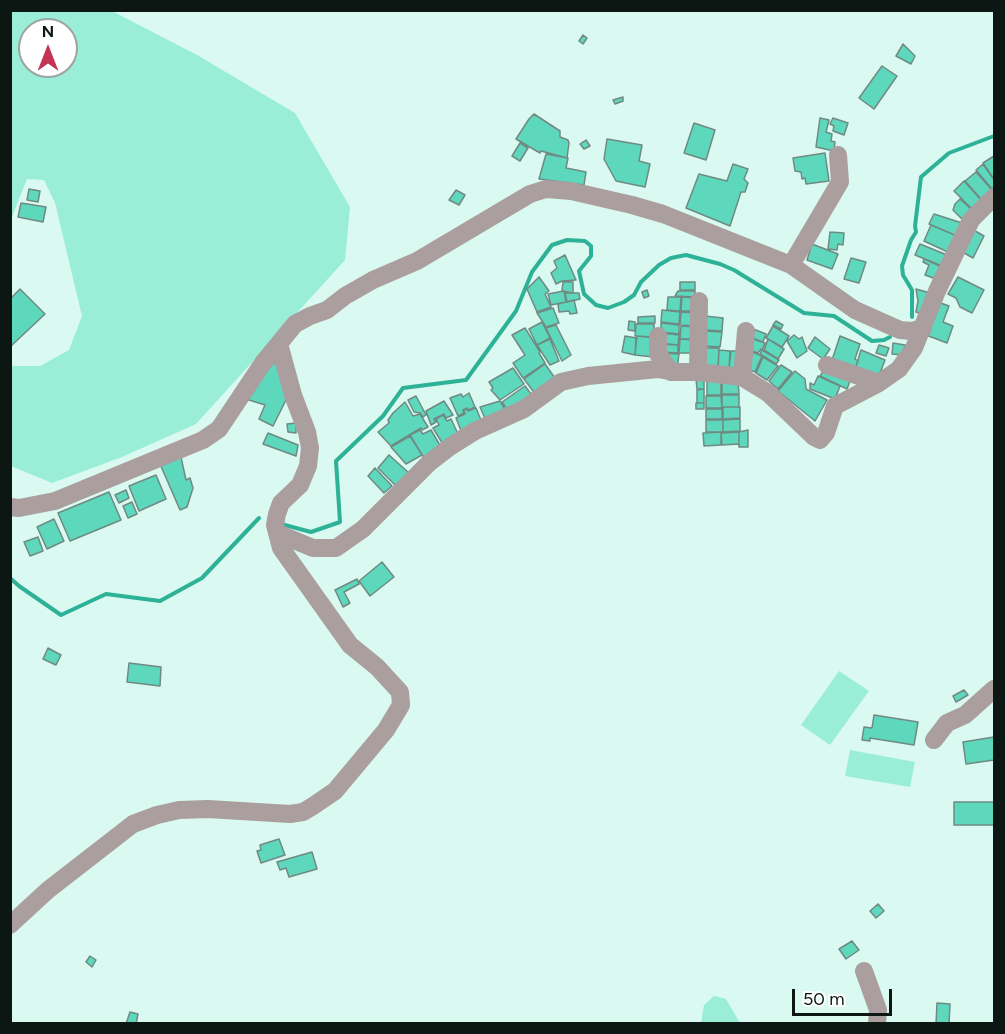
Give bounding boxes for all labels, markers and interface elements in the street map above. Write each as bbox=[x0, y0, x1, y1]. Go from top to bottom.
north arrow bbox=[18, 18, 78, 78]
text: N bbox=[42, 22, 54, 41]
scale bar bbox=[795, 977, 896, 1015]
text: 50 m bbox=[803, 988, 845, 1010]

